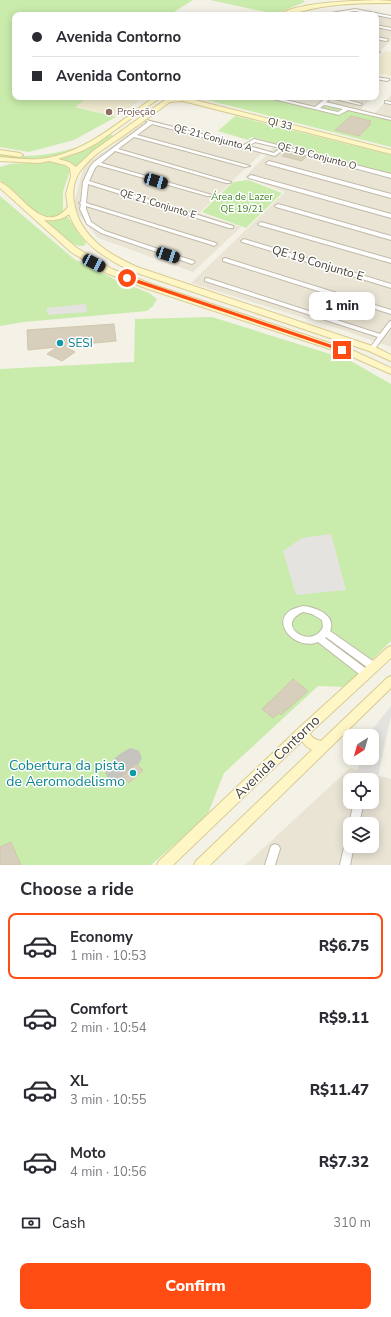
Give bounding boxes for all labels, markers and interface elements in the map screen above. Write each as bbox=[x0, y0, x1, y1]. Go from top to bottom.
text: Avenida Contorno bbox=[56, 27, 181, 47]
text: Avenida Contorno bbox=[56, 66, 181, 86]
place label: Projeção bbox=[117, 105, 156, 119]
marker: Projeção bbox=[104, 107, 114, 117]
street label: QI 33 bbox=[266, 114, 294, 134]
street label: QE 21 Conjunto A bbox=[172, 121, 255, 155]
street label: QE 19 Conjunto O bbox=[276, 139, 358, 173]
car bbox=[143, 172, 169, 190]
street label: QE 21 Conjunto E bbox=[118, 186, 198, 222]
park label: Área de Lazer QE 19/21 bbox=[211, 190, 273, 216]
street label: QE 19 Conjunto E bbox=[270, 241, 366, 285]
car bbox=[155, 246, 181, 264]
car bbox=[81, 252, 107, 274]
route start bbox=[118, 269, 136, 287]
callout: 1 min bbox=[309, 292, 375, 320]
text: 1 min bbox=[325, 297, 359, 315]
place label: SESI bbox=[68, 335, 93, 351]
marker: SESI bbox=[55, 338, 65, 348]
route end bbox=[333, 341, 351, 359]
street label: Avenida Contorno bbox=[230, 711, 324, 803]
north arrow bbox=[343, 729, 379, 765]
map controls bbox=[343, 729, 379, 853]
place label: Cobertura da pista de Aeromodelismo bbox=[6, 756, 125, 791]
marker: Cobertura da pista de Aeromodelismo bbox=[128, 768, 138, 778]
button: locate bbox=[343, 773, 379, 809]
button: layers bbox=[343, 817, 379, 853]
text: Choose a ride bbox=[20, 877, 134, 901]
text: Economy bbox=[70, 927, 133, 947]
icon: car bbox=[22, 928, 58, 964]
text: R$6.75 bbox=[319, 936, 369, 956]
text: 1 min · 10:53 bbox=[70, 947, 146, 965]
text: Comfort bbox=[70, 999, 127, 1019]
icon: car bbox=[22, 1000, 58, 1036]
text: R$9.11 bbox=[319, 1008, 369, 1028]
text: 2 min · 10:54 bbox=[70, 1019, 146, 1037]
text: XL bbox=[70, 1071, 89, 1091]
icon: car bbox=[22, 1072, 58, 1108]
text: R$11.47 bbox=[310, 1080, 369, 1100]
text: 3 min · 10:55 bbox=[70, 1091, 146, 1109]
text: Moto bbox=[70, 1143, 106, 1163]
icon: car bbox=[22, 1144, 58, 1180]
text: R$7.32 bbox=[319, 1152, 369, 1172]
text: 4 min · 10:56 bbox=[70, 1163, 146, 1181]
icon: cash bbox=[20, 1212, 42, 1234]
text: Cash bbox=[52, 1213, 86, 1233]
text: 310 m bbox=[333, 1214, 371, 1232]
button: Confirm bbox=[20, 1263, 371, 1309]

